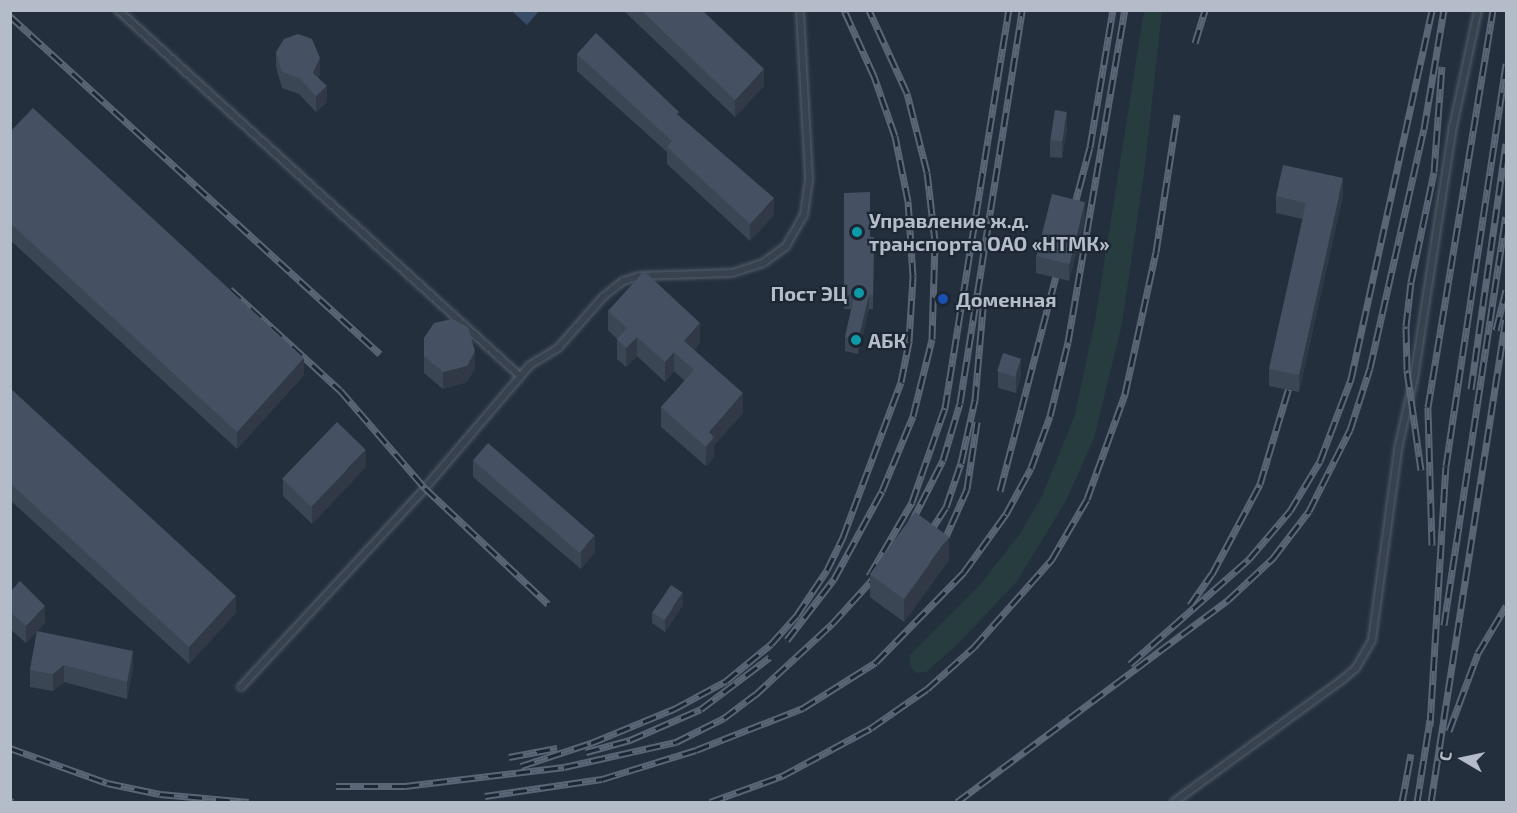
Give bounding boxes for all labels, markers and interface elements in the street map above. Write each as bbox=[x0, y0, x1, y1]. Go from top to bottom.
place label: Управление ж.д. транспорта ОАО «НТМК» bbox=[869, 208, 1110, 255]
marker: Управление ж.д. транспорта ОАО «НТМК» bbox=[850, 225, 864, 239]
place label: Пост ЭЦ bbox=[770, 281, 847, 305]
marker: Пост ЭЦ bbox=[852, 286, 866, 300]
place label: Доменная bbox=[956, 287, 1057, 311]
marker: Доменная bbox=[934, 290, 952, 308]
place label: АБК bbox=[868, 328, 906, 352]
marker: АБК bbox=[849, 333, 863, 347]
north arrow bbox=[1433, 729, 1493, 789]
text: С bbox=[1435, 750, 1455, 762]

